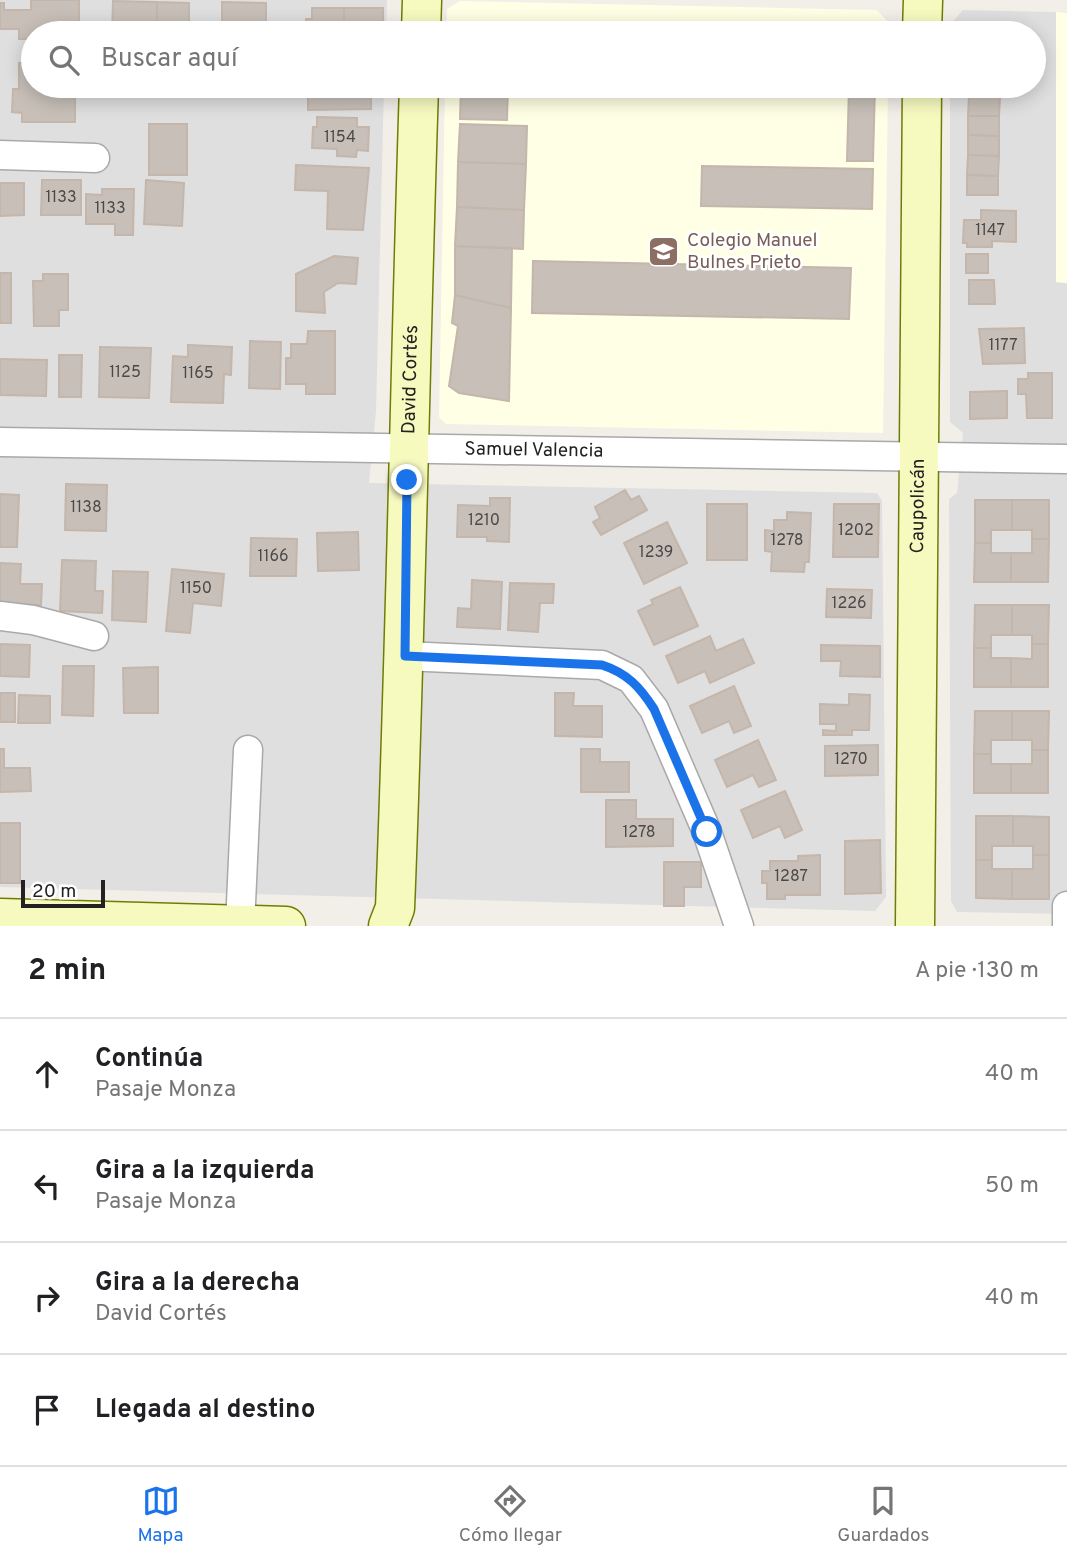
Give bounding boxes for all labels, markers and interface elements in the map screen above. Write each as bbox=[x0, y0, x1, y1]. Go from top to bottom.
search box bbox=[21, 21, 1046, 98]
icon: search bbox=[45, 41, 83, 79]
text: Buscar aquí bbox=[101, 43, 238, 76]
house number: 1154 bbox=[324, 128, 356, 148]
house number: 1133 bbox=[45, 188, 77, 208]
house number: 1133 bbox=[94, 199, 126, 219]
house number: 1147 bbox=[975, 221, 1005, 241]
place label: Colegio Manuel Bulnes Prieto bbox=[687, 229, 818, 275]
school or university icon: Colegio Manuel Bulnes Prieto bbox=[647, 235, 681, 269]
street label: David Cortés bbox=[397, 325, 424, 434]
house number: 1177 bbox=[988, 336, 1018, 356]
house number: 1125 bbox=[109, 363, 141, 383]
house number: 1165 bbox=[182, 364, 214, 384]
street label: Samuel Valencia bbox=[464, 437, 604, 464]
street label: Caupolicán bbox=[906, 459, 931, 554]
route end bbox=[391, 464, 422, 495]
house number: 1138 bbox=[70, 498, 102, 518]
house number: 1210 bbox=[468, 511, 500, 531]
house number: 1202 bbox=[838, 521, 874, 541]
house number: 1278 bbox=[770, 531, 804, 551]
house number: 1239 bbox=[639, 543, 673, 563]
house number: 1166 bbox=[257, 547, 289, 567]
house number: 1150 bbox=[180, 579, 212, 599]
house number: 1226 bbox=[831, 594, 867, 614]
house number: 1270 bbox=[834, 750, 868, 770]
route start bbox=[691, 816, 722, 847]
house number: 1278 bbox=[622, 823, 656, 843]
house number: 1287 bbox=[774, 867, 808, 887]
scale bar bbox=[21, 877, 105, 909]
text: 20 m bbox=[32, 880, 76, 904]
text: 2 min bbox=[28, 953, 106, 990]
text: A pie · 130 m bbox=[915, 957, 1039, 986]
text: Continúa bbox=[95, 1043, 203, 1076]
icon: ahead bbox=[28, 1055, 66, 1093]
text: 40 m bbox=[985, 1060, 1039, 1089]
text: Pasaje Monza bbox=[95, 1076, 236, 1105]
text: Gira a la izquierda bbox=[95, 1155, 314, 1188]
icon: left bbox=[28, 1167, 66, 1205]
text: 50 m bbox=[985, 1172, 1039, 1201]
text: Pasaje Monza bbox=[95, 1188, 236, 1217]
text: Gira a la derecha bbox=[95, 1267, 300, 1300]
icon: right bbox=[28, 1279, 66, 1317]
text: 40 m bbox=[985, 1284, 1039, 1313]
text: David Cortés bbox=[95, 1300, 227, 1329]
icon: arrive bbox=[28, 1391, 66, 1429]
text: Llegada al destino bbox=[95, 1394, 315, 1427]
tab: Mapa bbox=[138, 1482, 184, 1548]
tab: Cómo llegar bbox=[459, 1482, 562, 1548]
tab: Guardados bbox=[837, 1482, 929, 1548]

